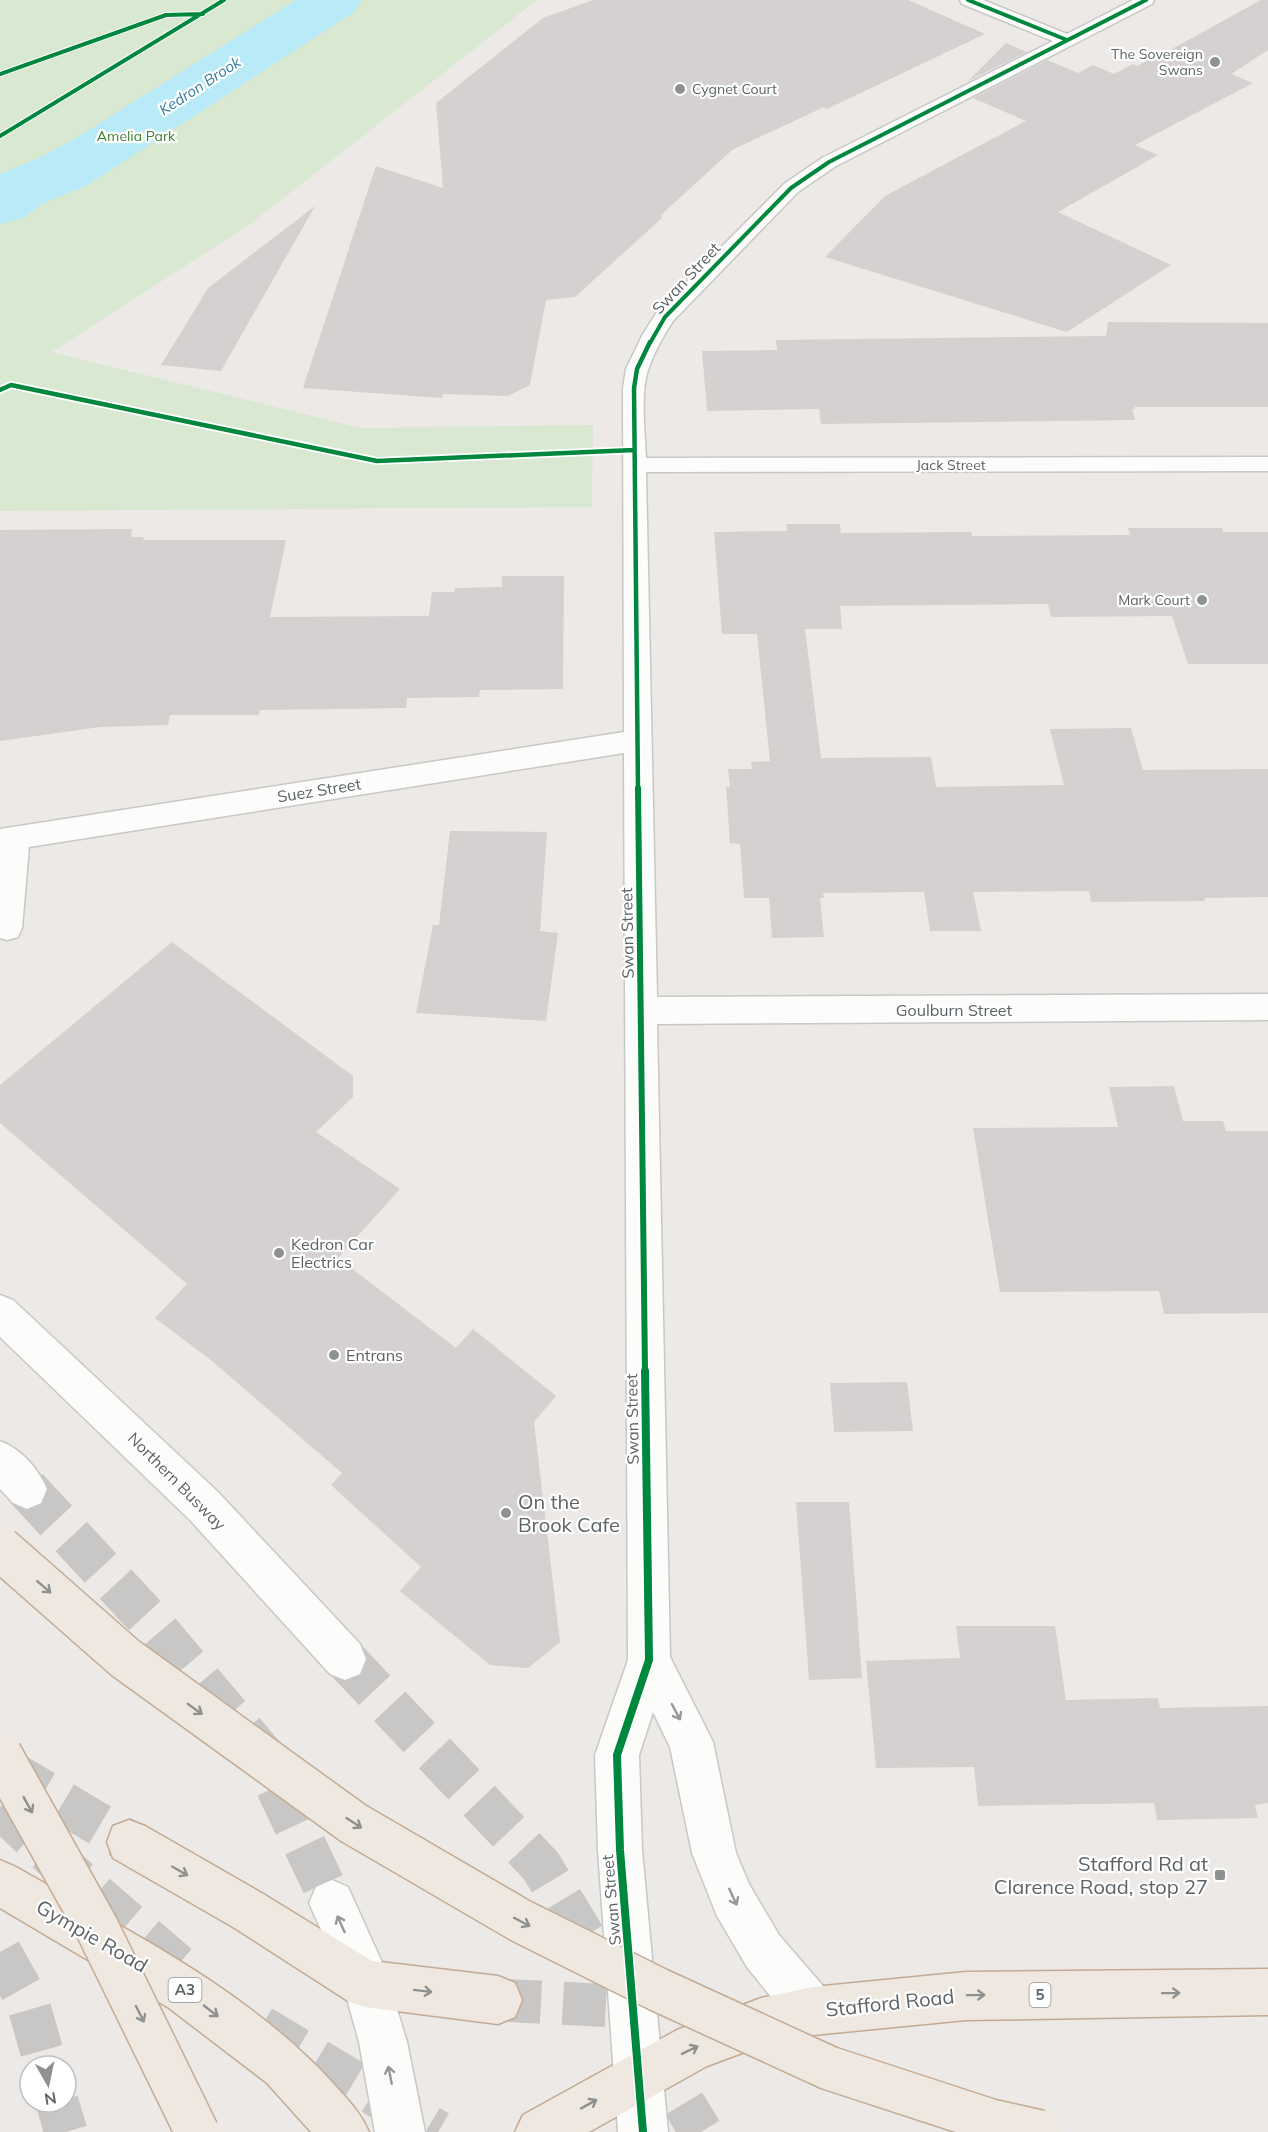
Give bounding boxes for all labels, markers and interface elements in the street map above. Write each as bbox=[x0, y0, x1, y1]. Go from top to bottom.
place label: The Sovereign Swans bbox=[1111, 45, 1203, 79]
water label: Kedron Brook bbox=[155, 51, 245, 119]
marker: The Sovereign Swans bbox=[1208, 55, 1222, 69]
place label: Cygnet Court bbox=[692, 80, 777, 98]
marker: Cygnet Court bbox=[673, 82, 687, 96]
park label: Amelia Park bbox=[97, 127, 176, 145]
street label: Swan Street bbox=[648, 238, 725, 318]
street label: Jack Street bbox=[916, 456, 986, 474]
place label: Mark Court bbox=[1118, 591, 1190, 609]
marker: Mark Court bbox=[1195, 593, 1209, 607]
street label: Suez Street bbox=[276, 773, 363, 806]
street label: Swan Street bbox=[616, 887, 638, 979]
street label: Goulburn Street bbox=[896, 1000, 1013, 1020]
place label: Kedron Car Electrics bbox=[291, 1234, 374, 1272]
marker: Kedron Car Electrics bbox=[272, 1246, 286, 1260]
place label: Entrans bbox=[346, 1345, 403, 1365]
marker: Entrans bbox=[327, 1348, 341, 1362]
street label: Swan Street bbox=[621, 1373, 643, 1465]
street label: Northern Busway bbox=[124, 1428, 230, 1534]
place label: On the Brook Cafe bbox=[518, 1489, 620, 1537]
marker: On the Brook Cafe bbox=[499, 1506, 513, 1520]
one-way arrow bbox=[36, 1580, 51, 1594]
one-way arrow bbox=[671, 1702, 682, 1720]
one-way arrow bbox=[187, 1703, 203, 1715]
one-way arrow bbox=[22, 1796, 34, 1813]
one-way arrow bbox=[345, 1817, 362, 1829]
place label: Stafford Rd at Clarence Road, stop 27 bbox=[994, 1851, 1208, 1899]
street label: Swan Street bbox=[597, 1853, 625, 1946]
one-way arrow bbox=[171, 1865, 188, 1877]
marker: Stafford Rd at Clarence Road, stop 27 bbox=[1213, 1868, 1227, 1882]
one-way arrow bbox=[727, 1887, 739, 1905]
street label: Gympie Road bbox=[32, 1894, 152, 1978]
one-way arrow bbox=[335, 1915, 347, 1933]
one-way arrow bbox=[513, 1916, 531, 1928]
road number: A3 bbox=[168, 1978, 201, 2002]
street label: Stafford Road bbox=[824, 1983, 955, 2022]
road number: 5 bbox=[1030, 1983, 1050, 2007]
one-way arrow bbox=[413, 1986, 433, 1997]
one-way arrow bbox=[1161, 1987, 1181, 1999]
one-way arrow bbox=[966, 1990, 986, 2001]
one-way arrow bbox=[135, 2004, 146, 2022]
one-way arrow bbox=[203, 2005, 219, 2018]
one-way arrow bbox=[681, 2044, 698, 2056]
north arrow bbox=[18, 2054, 78, 2114]
one-way arrow bbox=[384, 2065, 395, 2085]
text: N bbox=[43, 2088, 58, 2110]
one-way arrow bbox=[579, 2098, 597, 2109]

